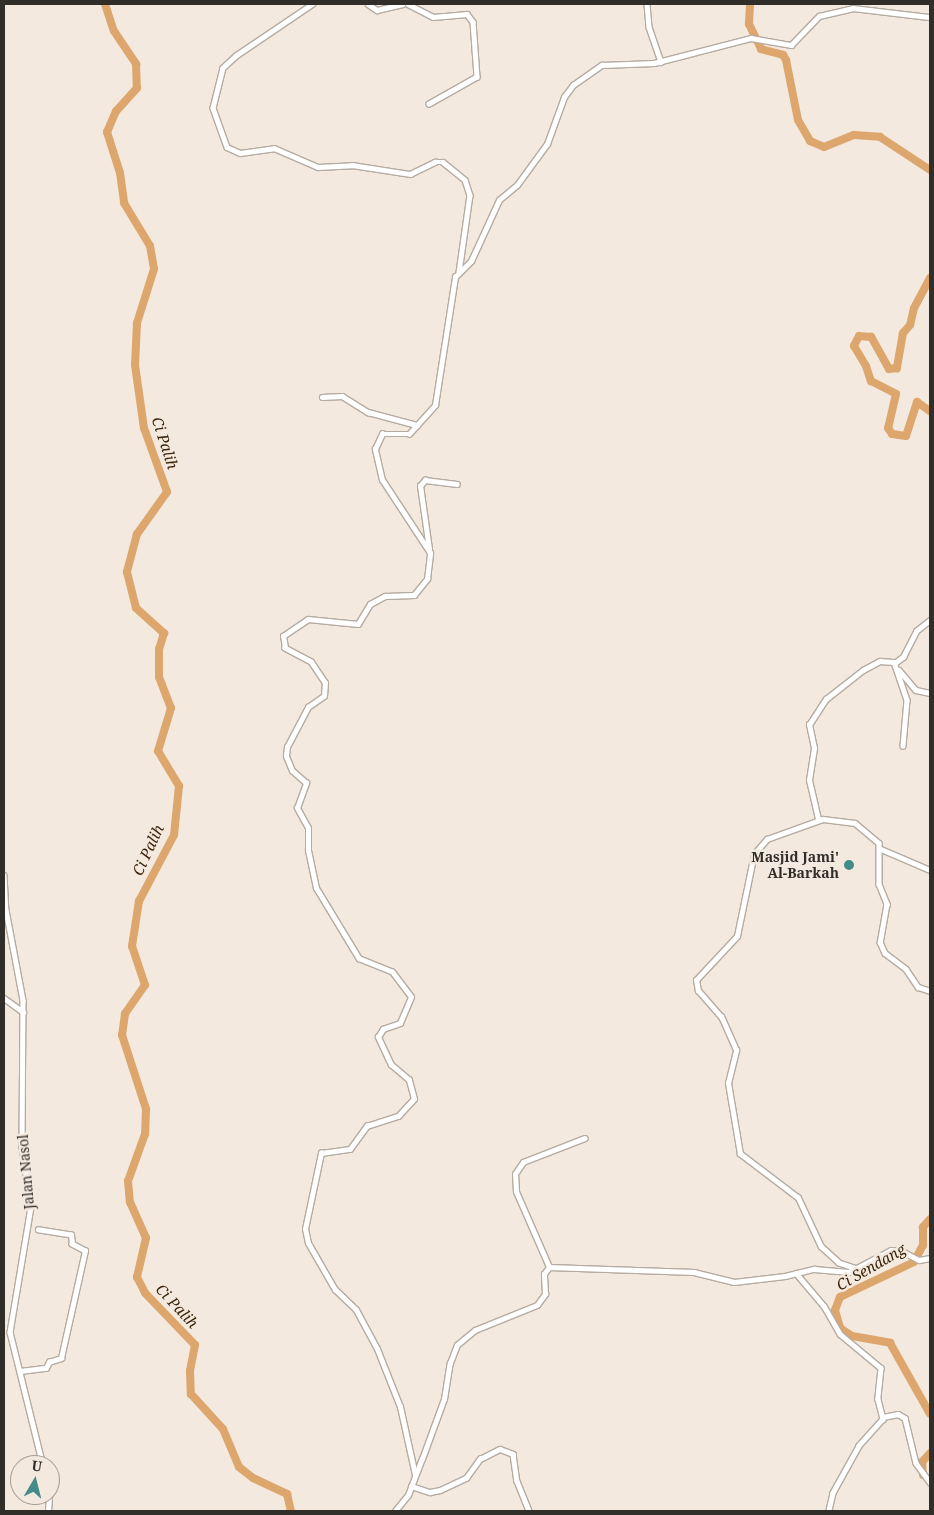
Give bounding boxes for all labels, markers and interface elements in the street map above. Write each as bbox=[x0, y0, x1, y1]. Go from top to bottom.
water label: Ci Palih bbox=[148, 415, 182, 471]
water label: Ci Palih bbox=[128, 822, 168, 878]
place label: Masjid Jami' Al-Barkah bbox=[751, 849, 839, 882]
marker: Masjid Jami' Al-Barkah bbox=[843, 859, 855, 871]
street label: Jalan Nasol bbox=[14, 1134, 38, 1210]
water label: Ci Sendang bbox=[833, 1240, 909, 1294]
water label: Ci Palih bbox=[152, 1280, 202, 1332]
north arrow bbox=[10, 1455, 60, 1505]
text: U bbox=[31, 1456, 44, 1476]

